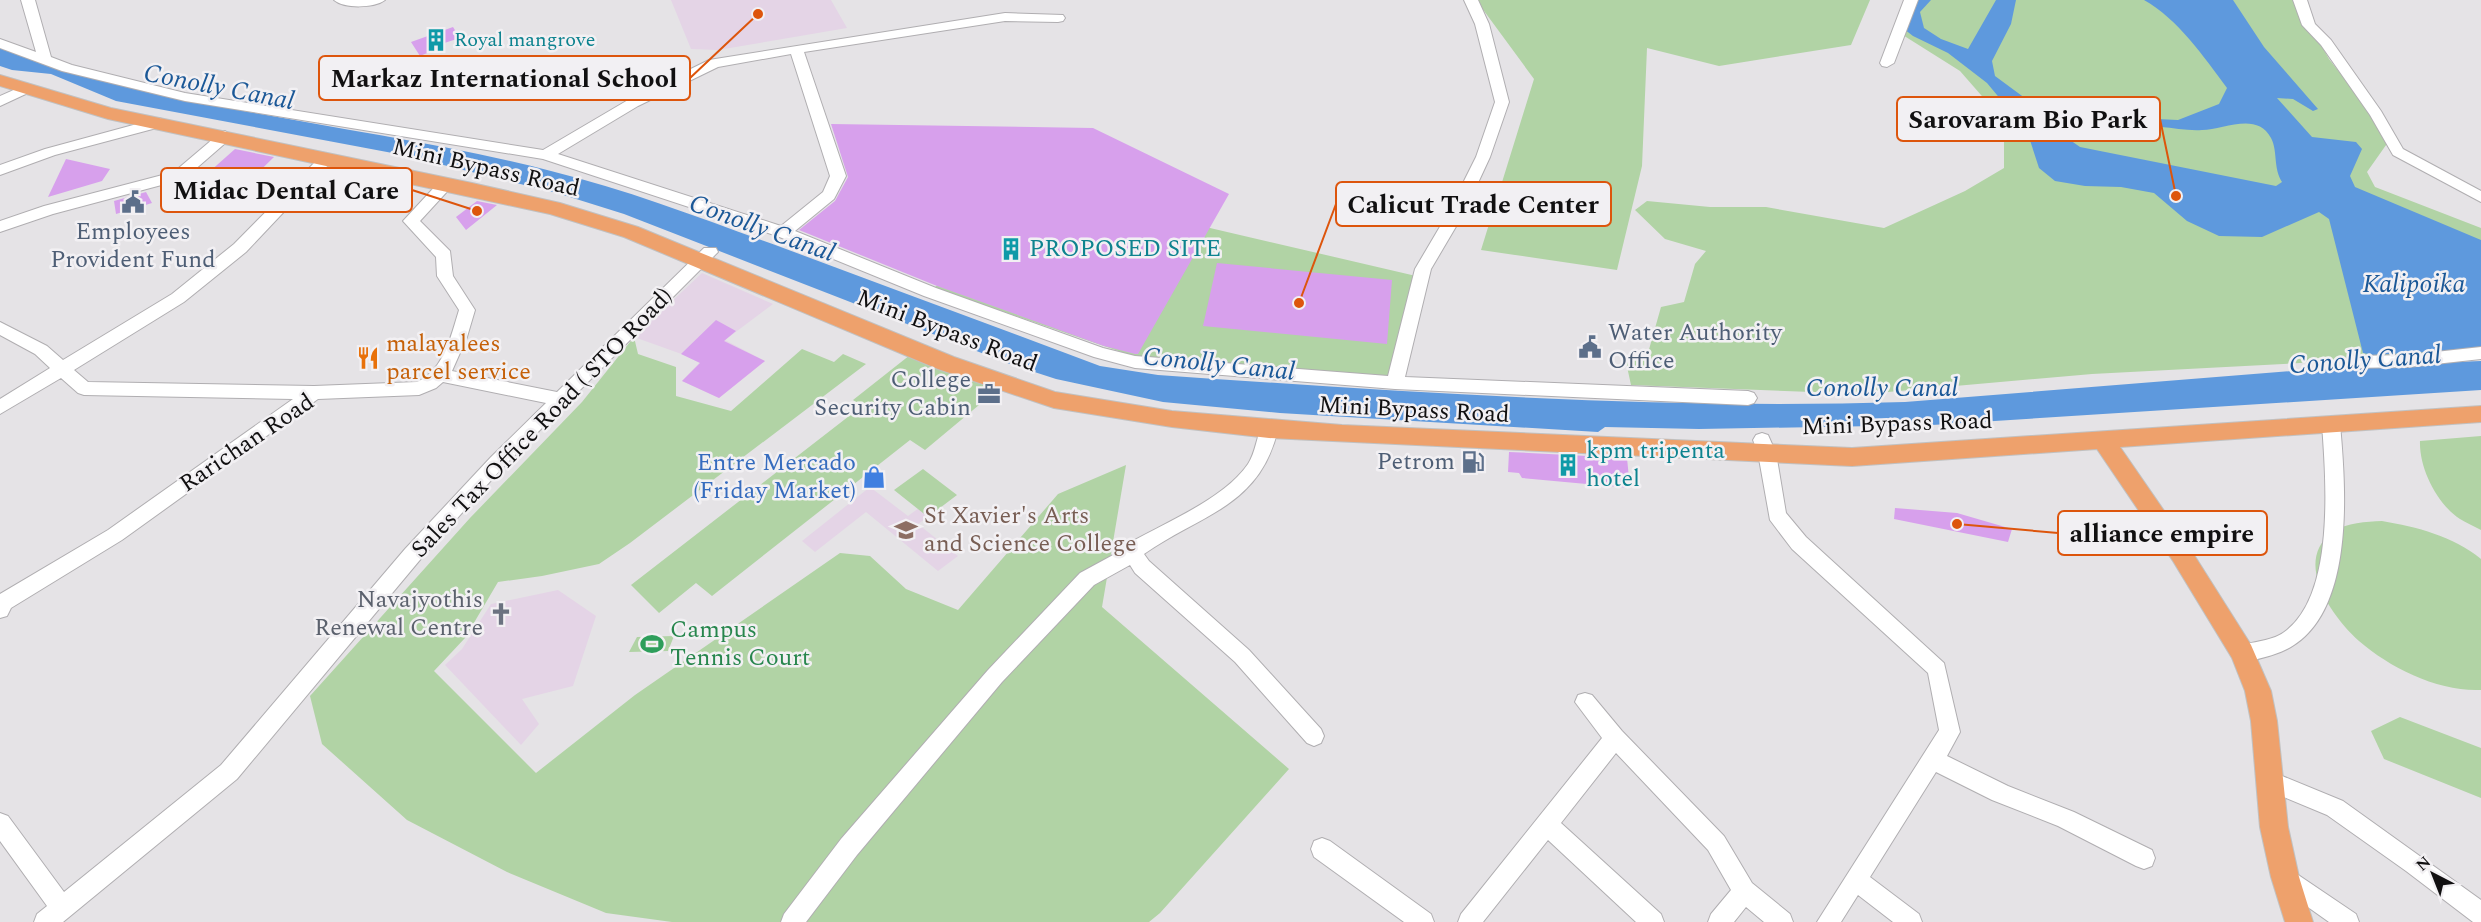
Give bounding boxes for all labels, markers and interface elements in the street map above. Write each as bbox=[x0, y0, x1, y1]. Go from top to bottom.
place label: Royal mangrove bbox=[454, 25, 595, 55]
building icon: Royal mangrove bbox=[423, 27, 449, 53]
water label: Conolly Canal bbox=[140, 53, 298, 121]
callout: Markaz International School bbox=[319, 56, 690, 100]
text: Markaz International School bbox=[331, 59, 677, 99]
callout: Sarovaram Bio Park bbox=[1897, 97, 2160, 141]
text: Sarovaram Bio Park bbox=[1908, 100, 2148, 140]
street label: Mini Bypass Road bbox=[389, 129, 583, 207]
callout: Midac Dental Care bbox=[161, 168, 412, 212]
text: Midac Dental Care bbox=[173, 171, 399, 211]
callout: Calicut Trade Center bbox=[1336, 182, 1611, 226]
water label: Conolly Canal bbox=[683, 183, 841, 273]
text: Calicut Trade Center bbox=[1347, 185, 1600, 225]
public building icon: Employees Provident Fund bbox=[120, 189, 146, 215]
place label: Employees Provident Fund bbox=[50, 214, 216, 278]
place label: PROPOSED SITE bbox=[1029, 231, 1221, 267]
building icon: PROPOSED SITE bbox=[998, 236, 1024, 262]
water label: Kalipoika bbox=[2363, 264, 2465, 304]
street label: Sales Tax Office Road ( STO Road) bbox=[403, 280, 681, 566]
street label: Mini Bypass Road bbox=[851, 280, 1043, 382]
place label: Water Authority Office bbox=[1608, 315, 1783, 379]
place label: malayalees parcel service bbox=[386, 326, 531, 390]
public building icon: Water Authority Office bbox=[1577, 334, 1603, 360]
water label: Conolly Canal bbox=[2287, 335, 2443, 385]
water label: Conolly Canal bbox=[1141, 336, 1297, 392]
restaurant icon: malayalees parcel service bbox=[355, 345, 381, 371]
place label: College Security Cabin bbox=[814, 362, 971, 426]
water label: Conolly Canal bbox=[1806, 368, 1959, 408]
office icon: College Security Cabin bbox=[976, 381, 1002, 407]
street label: Rarichan Road bbox=[172, 384, 322, 502]
street label: Mini Bypass Road bbox=[1318, 387, 1510, 433]
street label: Mini Bypass Road bbox=[1801, 403, 1993, 445]
place label: kpm tripenta hotel bbox=[1586, 433, 1725, 497]
place label: Petrom bbox=[1377, 444, 1455, 480]
place label: Entre Mercado (Friday Market) bbox=[693, 445, 856, 509]
fuel station icon: Petrom bbox=[1460, 449, 1486, 475]
building icon: kpm tripenta hotel bbox=[1555, 452, 1581, 478]
shop icon: Entre Mercado (Friday Market) bbox=[861, 464, 887, 490]
place label: St Xavier's Arts and Science College bbox=[924, 498, 1137, 562]
callout: alliance empire bbox=[2058, 511, 2267, 555]
text: alliance empire bbox=[2070, 514, 2254, 554]
school or university icon: St Xavier's Arts and Science College bbox=[893, 517, 919, 543]
place label: Navajyothis Renewal Centre bbox=[314, 582, 483, 646]
church icon: Navajyothis Renewal Centre bbox=[488, 601, 514, 627]
place label: Campus Tennis Court bbox=[670, 612, 810, 676]
sports icon: Campus Tennis Court bbox=[639, 631, 665, 657]
north arrow bbox=[2403, 844, 2463, 904]
text: N bbox=[2411, 850, 2437, 877]

